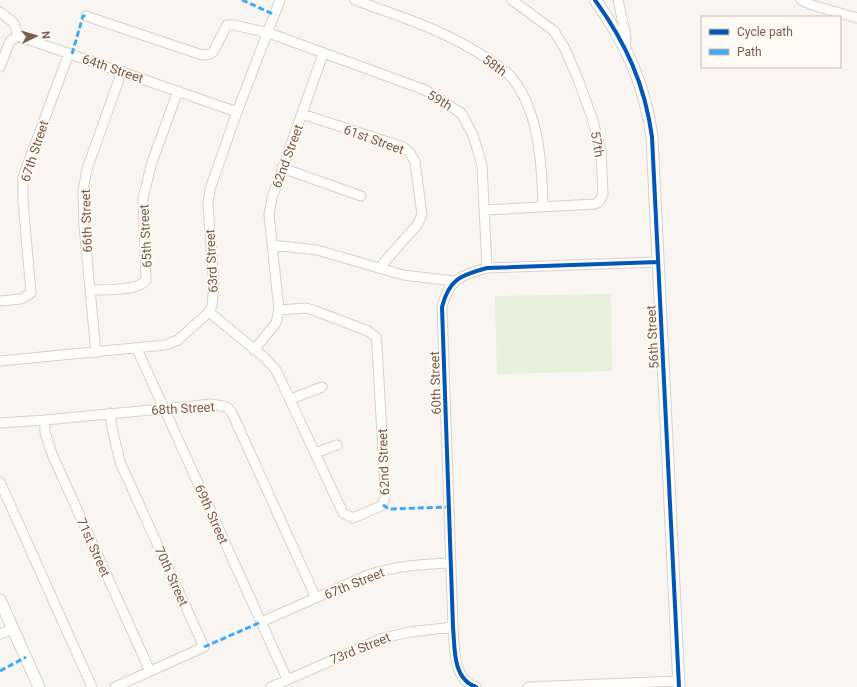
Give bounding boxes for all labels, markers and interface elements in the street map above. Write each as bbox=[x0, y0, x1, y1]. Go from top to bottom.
north arrow bbox=[16, 16, 56, 56]
legend bbox=[701, 16, 841, 68]
text: Cycle path bbox=[737, 25, 793, 39]
text: N bbox=[39, 31, 52, 40]
text: Path bbox=[737, 45, 762, 59]
street label: 64th Street bbox=[80, 51, 145, 86]
street label: 58th bbox=[480, 52, 510, 79]
street label: 59th bbox=[425, 87, 455, 114]
street label: 67th Street bbox=[18, 119, 51, 184]
street label: 62nd Street bbox=[269, 122, 306, 190]
street label: 61st Street bbox=[342, 122, 406, 157]
street label: 57th bbox=[588, 130, 607, 158]
street label: 66th Street bbox=[78, 189, 95, 253]
street label: 65th Street bbox=[136, 204, 155, 268]
street label: 63rd Street bbox=[202, 229, 221, 293]
street label: 56th Street bbox=[643, 305, 662, 369]
street label: 60th Street bbox=[427, 351, 444, 415]
street label: 68th Street bbox=[151, 399, 215, 418]
street label: 62nd Street bbox=[375, 428, 392, 496]
street label: 69th Street bbox=[192, 482, 231, 546]
street label: 71st Street bbox=[74, 515, 113, 579]
street label: 70th Street bbox=[152, 544, 191, 608]
street label: 67th Street bbox=[322, 565, 386, 602]
street label: 73rd Street bbox=[328, 630, 393, 667]

